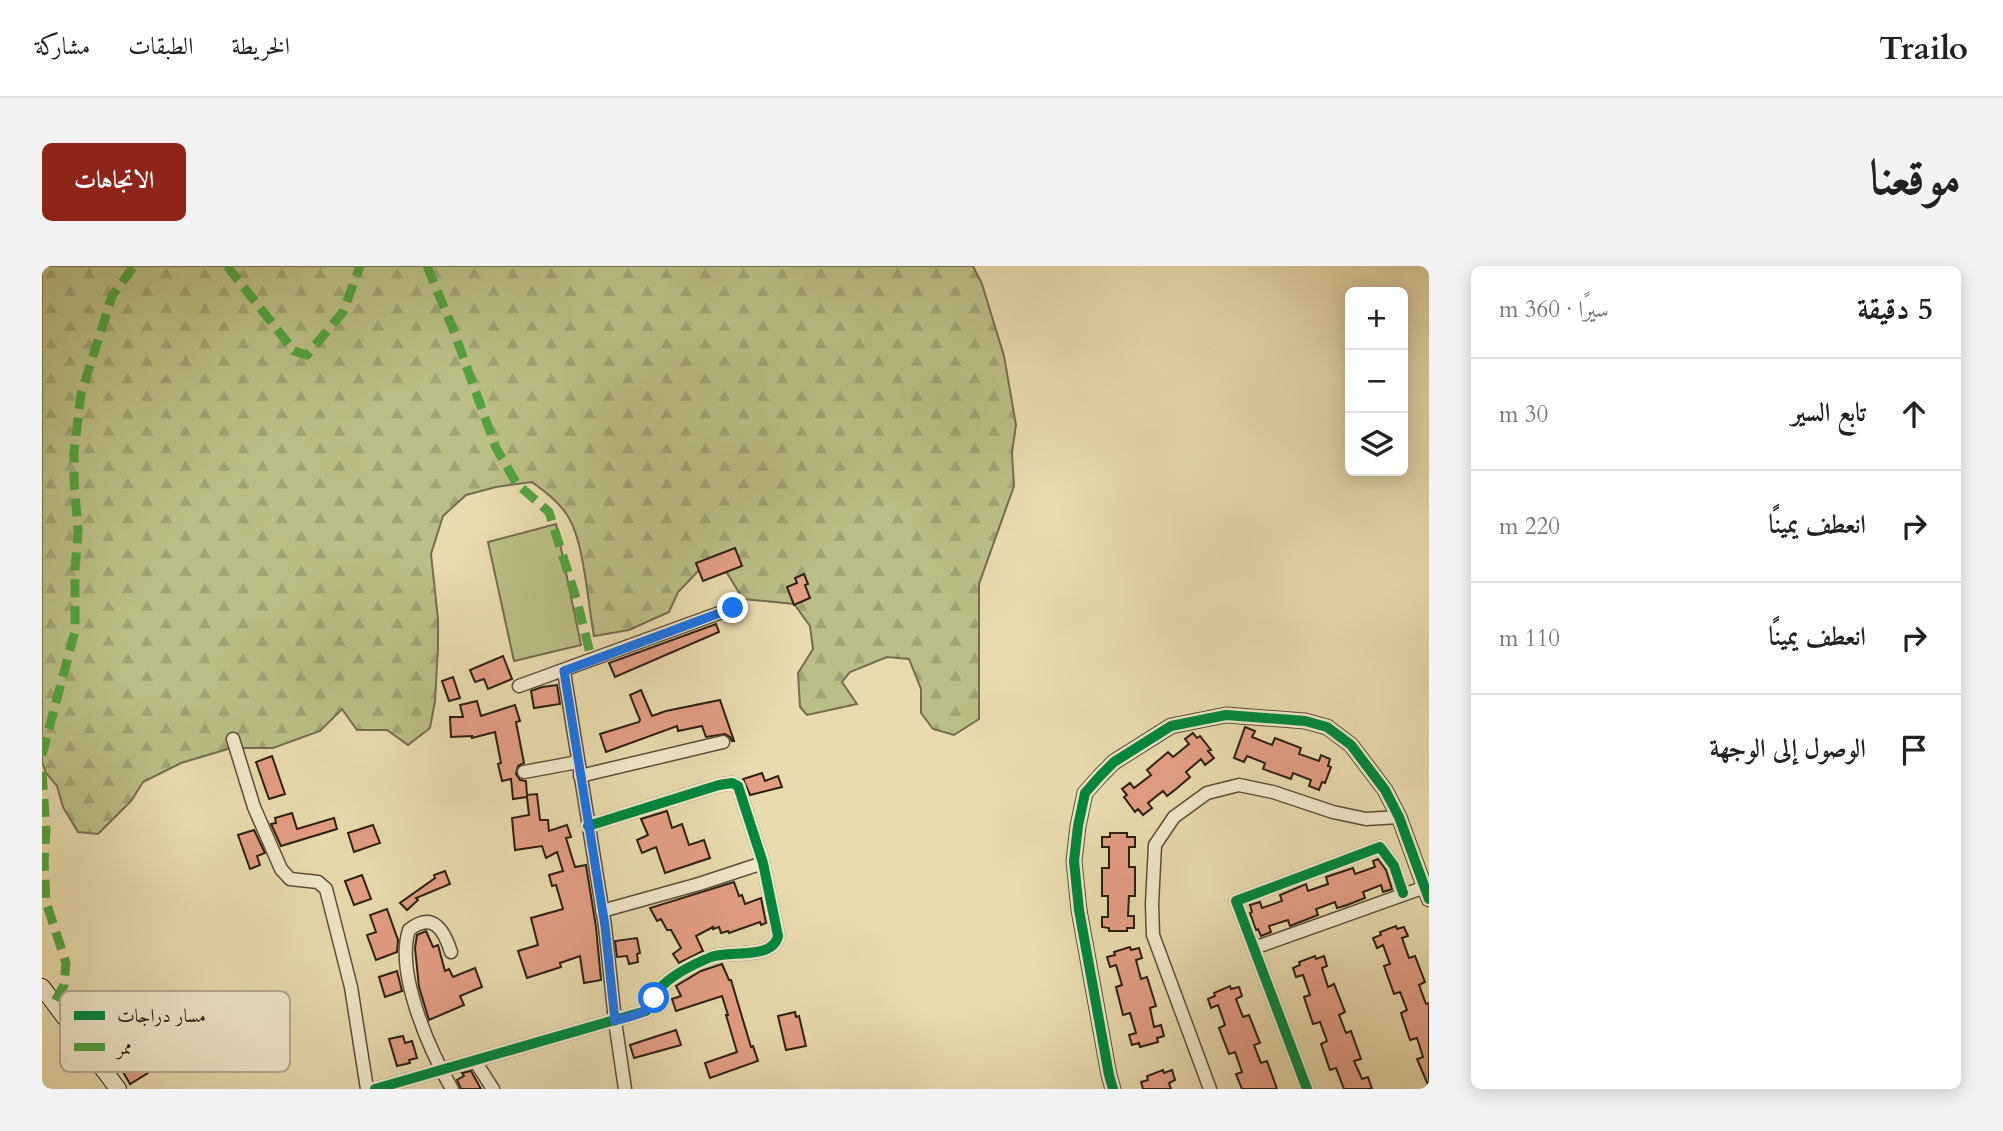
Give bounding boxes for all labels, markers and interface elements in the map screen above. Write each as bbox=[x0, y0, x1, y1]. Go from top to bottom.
text: Trailo bbox=[1879, 26, 1968, 71]
text: مشاركة bbox=[35, 30, 90, 63]
text: الطبقات bbox=[128, 30, 194, 63]
text: الخريطة bbox=[232, 30, 290, 63]
button: الاتجاهات bbox=[42, 143, 186, 221]
text: موقعنا bbox=[1869, 145, 1961, 212]
map controls bbox=[1345, 287, 1408, 476]
button: + bbox=[1345, 287, 1408, 350]
text: 5 دقيقة bbox=[1857, 289, 1933, 330]
text: سيرًا · 360 m bbox=[1499, 294, 1609, 325]
button: − bbox=[1345, 350, 1408, 413]
text: تابع السير bbox=[1791, 395, 1866, 430]
icon: ahead bbox=[1895, 395, 1933, 433]
text: 30 m bbox=[1499, 399, 1548, 430]
button: layers bbox=[1345, 413, 1408, 476]
text: انعطف يمينًا bbox=[1768, 507, 1866, 542]
icon: right bbox=[1895, 507, 1933, 545]
text: 220 m bbox=[1499, 511, 1560, 542]
route end bbox=[717, 592, 748, 623]
text: انعطف يمينًا bbox=[1768, 619, 1866, 654]
icon: right bbox=[1895, 619, 1933, 657]
text: 110 m bbox=[1499, 623, 1560, 654]
text: الوصول إلى الوجهة bbox=[1710, 731, 1866, 766]
icon: arrive bbox=[1895, 731, 1933, 769]
route start bbox=[638, 982, 669, 1013]
legend bbox=[60, 991, 290, 1072]
text: مسار دراجات bbox=[117, 1003, 206, 1029]
text: ممر bbox=[115, 1035, 132, 1061]

